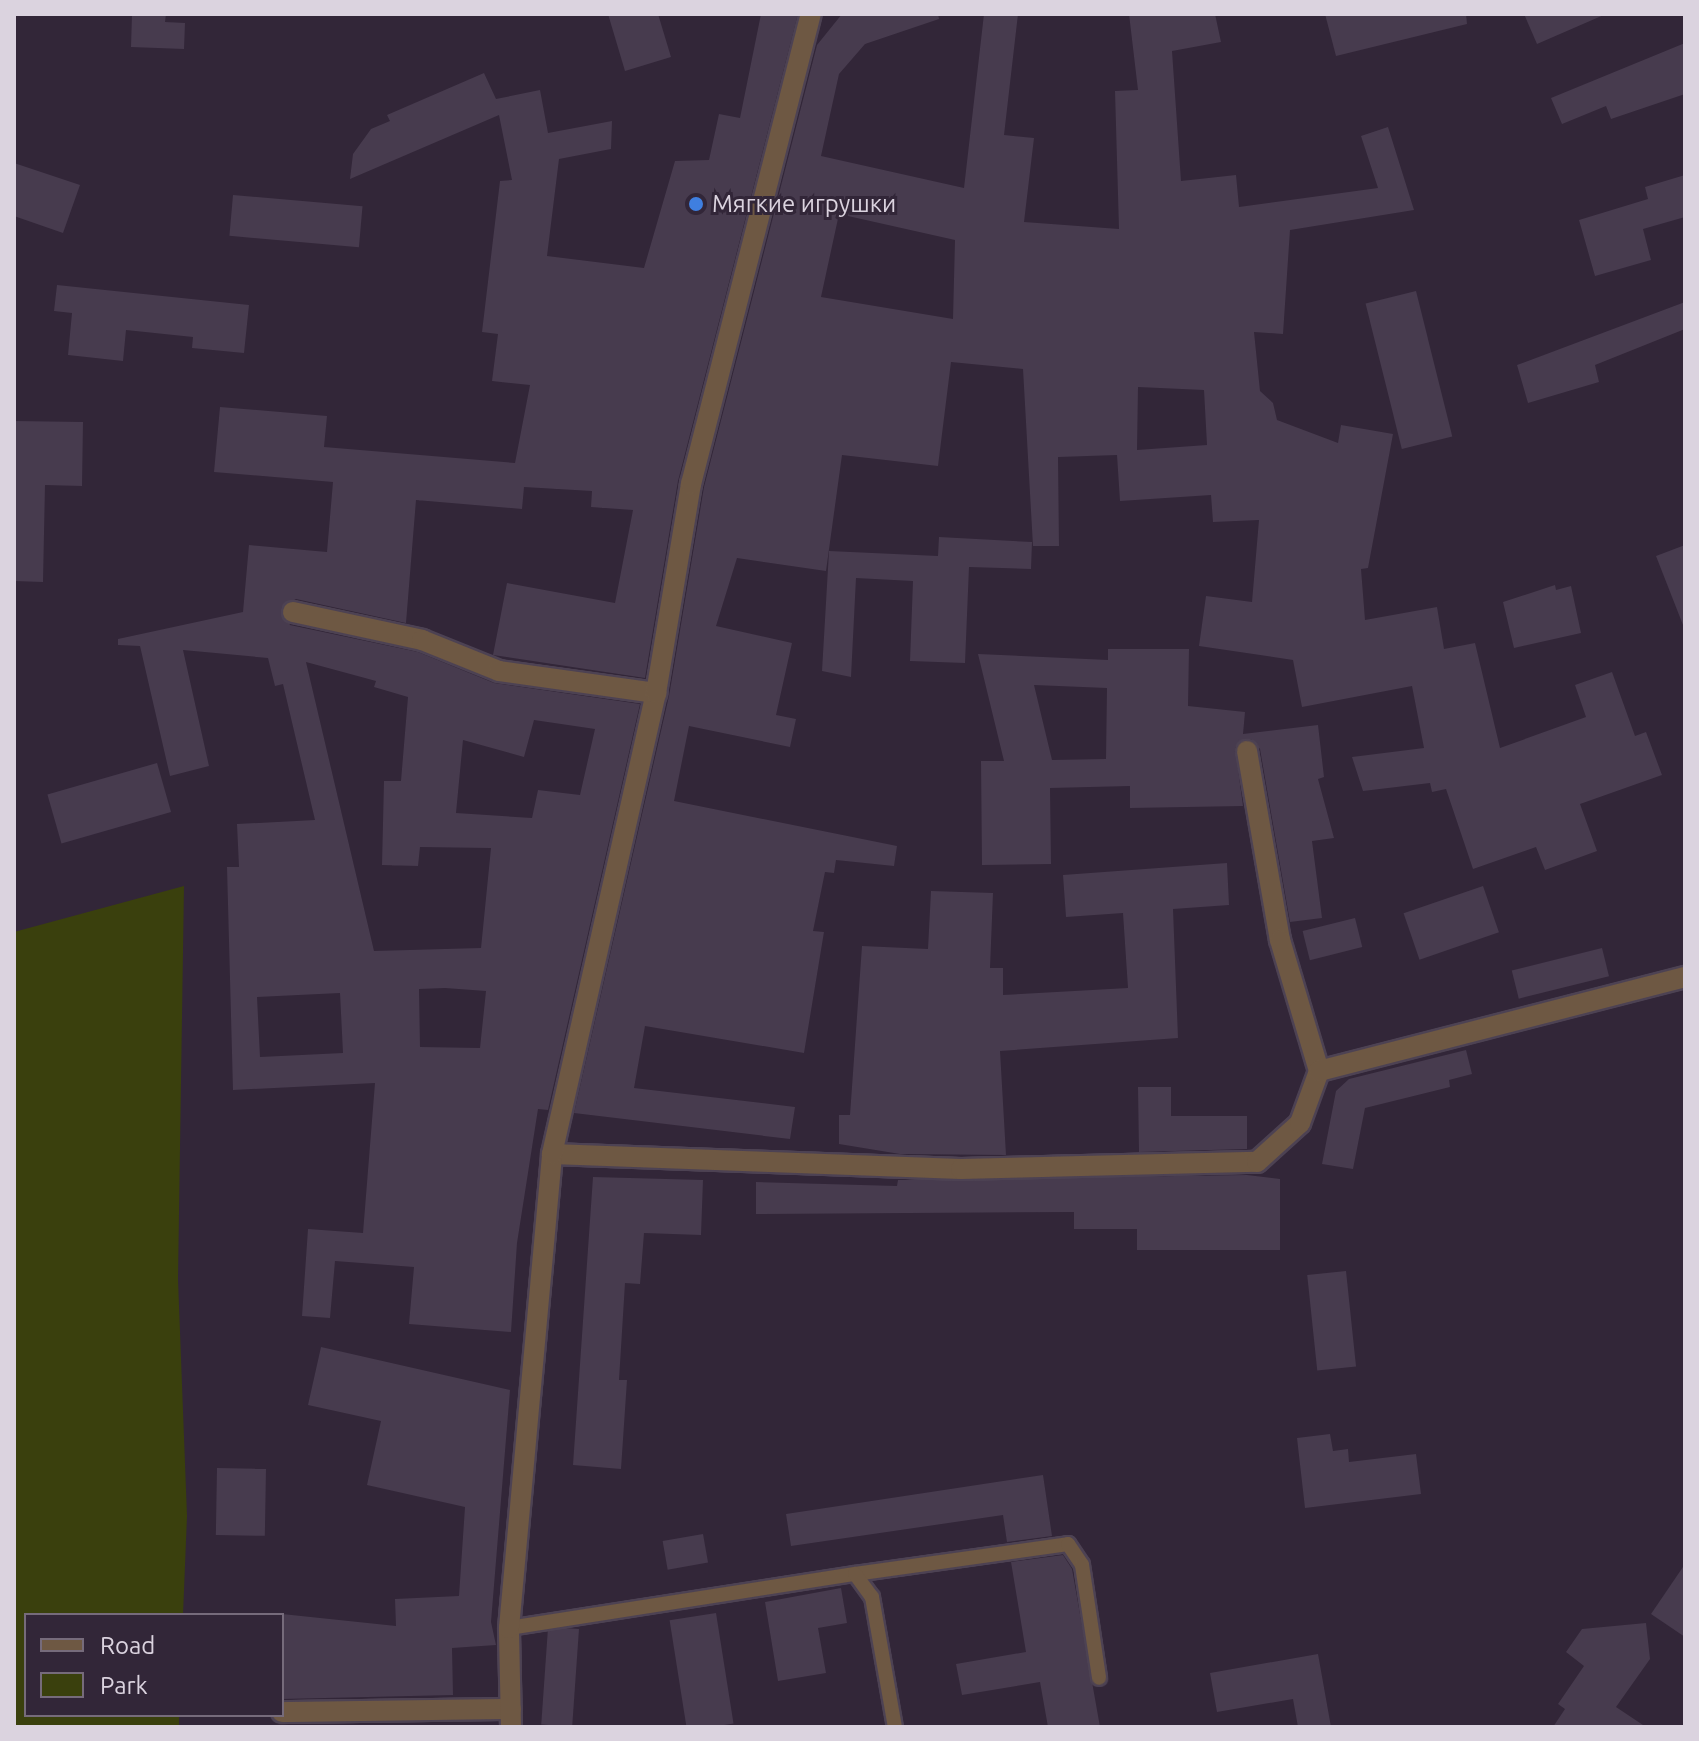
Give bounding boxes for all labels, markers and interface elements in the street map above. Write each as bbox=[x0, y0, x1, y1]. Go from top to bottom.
place label: Мягкие игрушки bbox=[712, 190, 896, 218]
marker: Мягкие игрушки bbox=[687, 195, 705, 213]
legend bbox=[24, 1613, 284, 1717]
text: Road bbox=[100, 1632, 155, 1659]
text: Park bbox=[100, 1672, 148, 1699]

